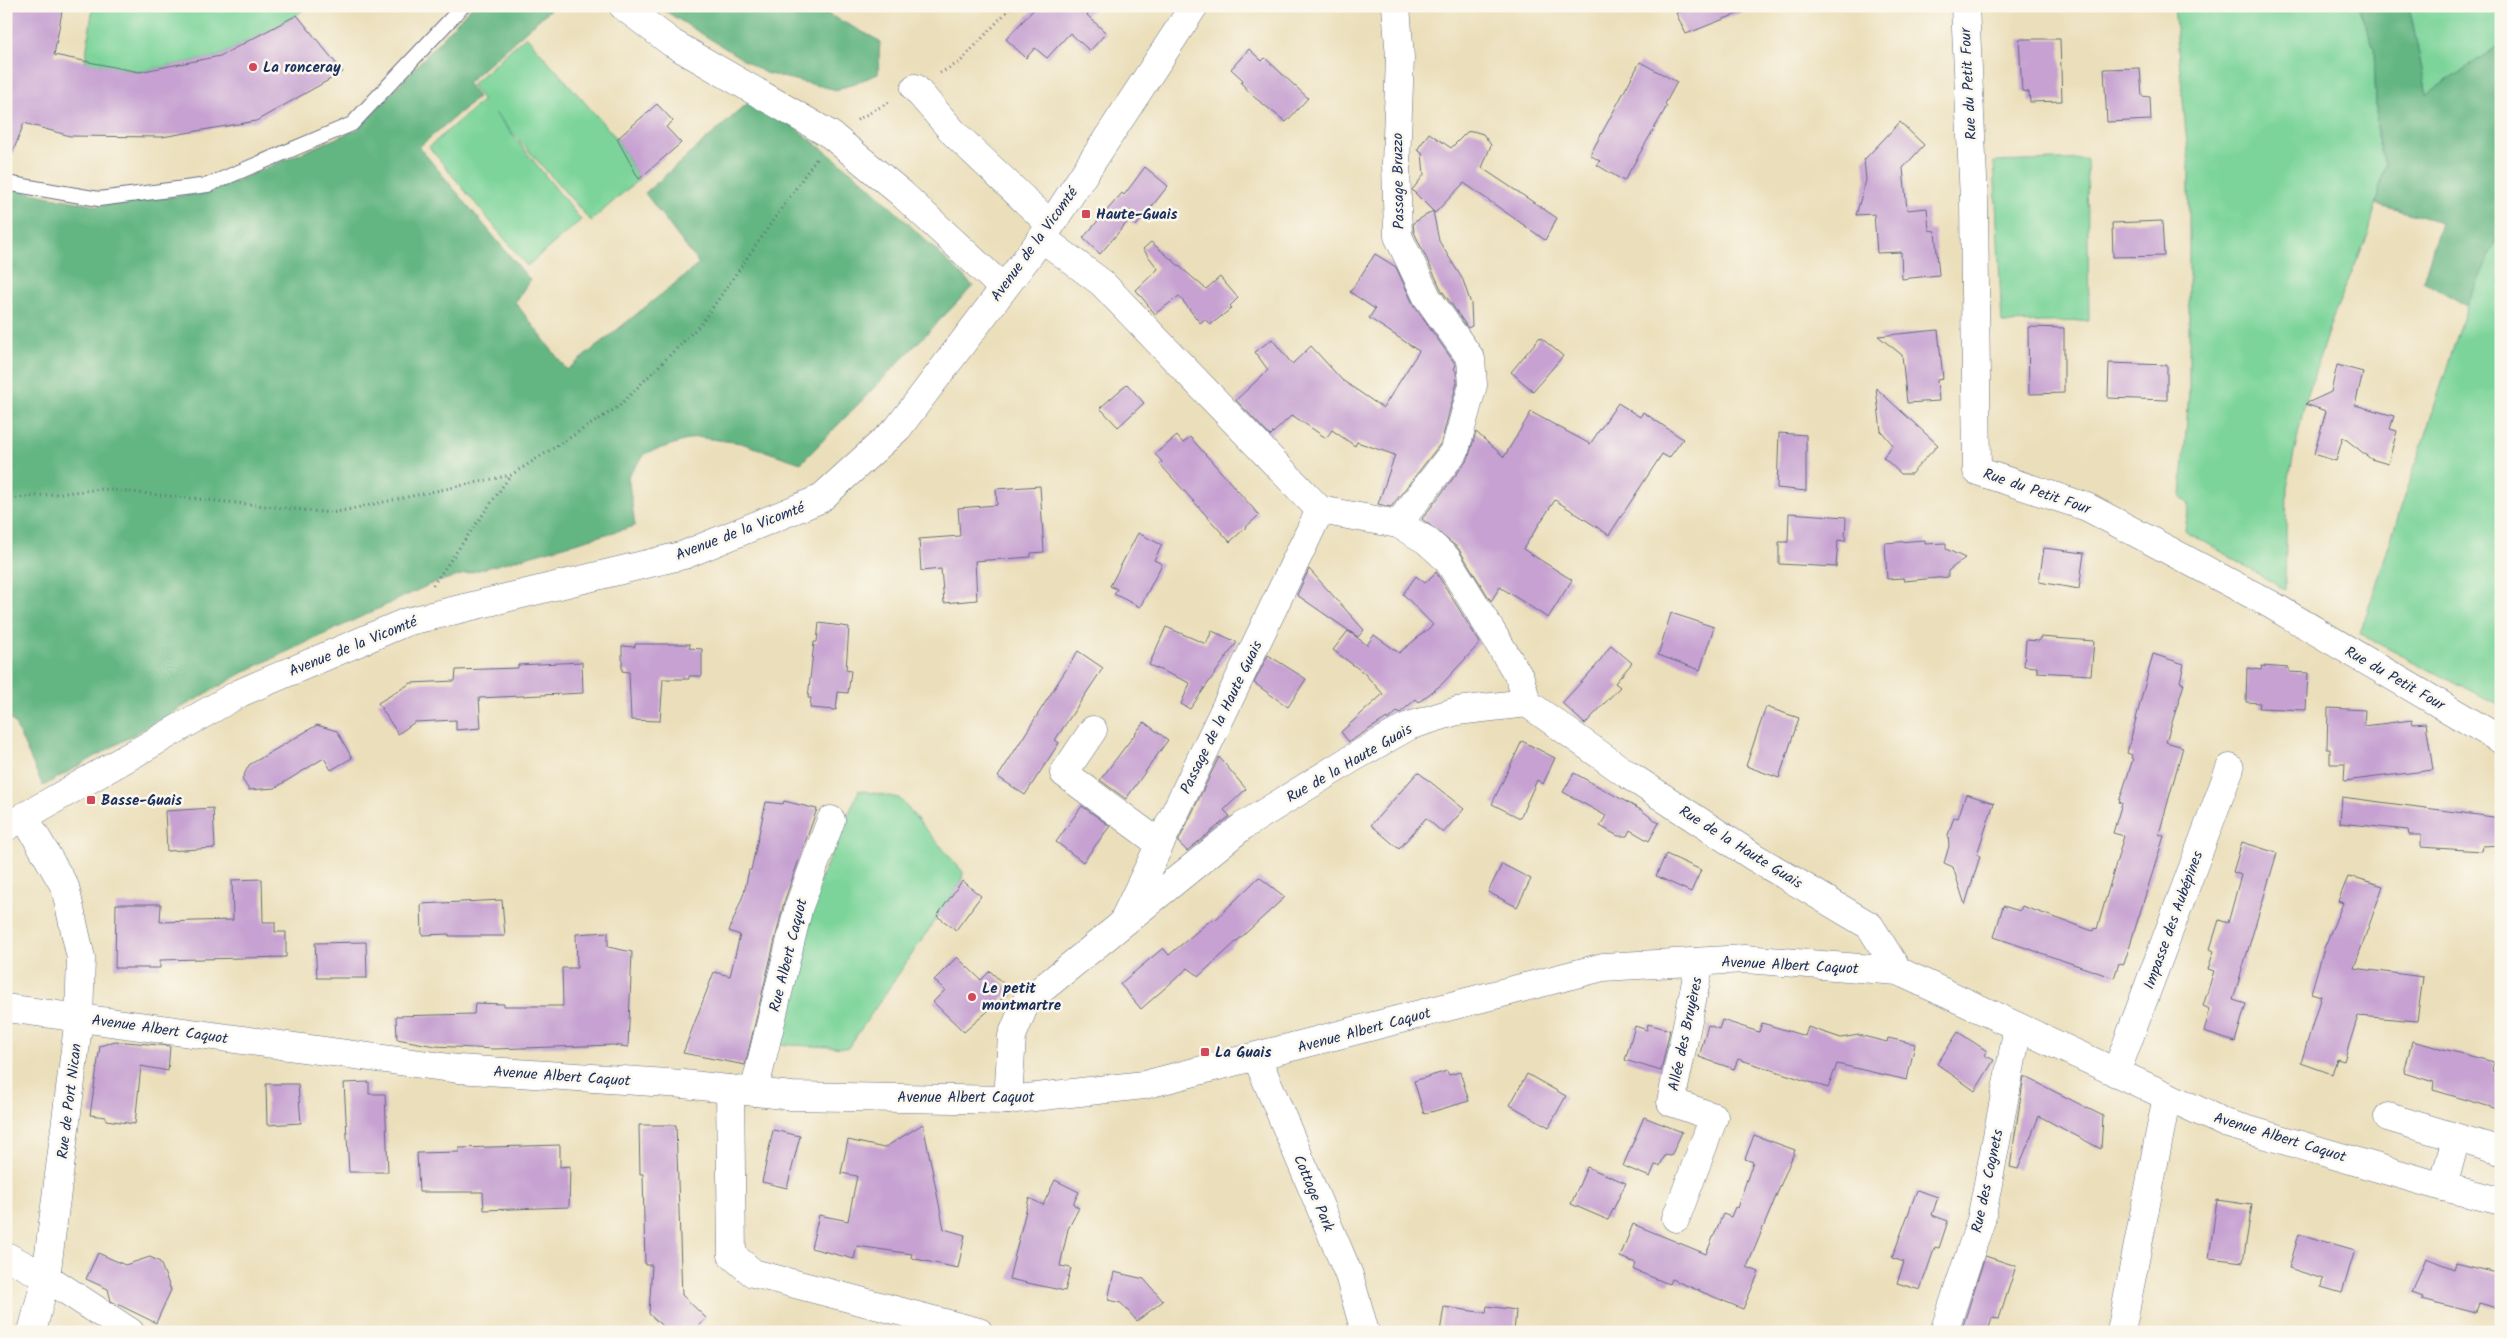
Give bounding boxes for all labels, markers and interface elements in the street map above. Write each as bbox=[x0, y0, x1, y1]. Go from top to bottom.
street label: Rue du Petit Four bbox=[1954, 26, 1984, 141]
place label: La ronceray bbox=[263, 56, 341, 80]
marker: La ronceray bbox=[247, 61, 259, 73]
street label: Passage Bruzzo bbox=[1386, 132, 1412, 229]
street label: Avenue de la Vicomté bbox=[985, 181, 1085, 307]
place label: Haute-Guais bbox=[1096, 203, 1178, 227]
marker: Haute-Guais bbox=[1080, 208, 1092, 220]
street label: Rue du Petit Four bbox=[1980, 462, 2095, 522]
street label: Avenue de la Vicomté bbox=[672, 496, 810, 568]
street label: Avenue de la Vicomté bbox=[286, 610, 422, 684]
street label: Passage de la Haute Guais bbox=[1174, 636, 1270, 798]
street label: Rue du Petit Four bbox=[2340, 640, 2450, 718]
street label: Rue de la Haute Guais bbox=[1282, 718, 1417, 810]
place label: Basse-Guais bbox=[101, 789, 182, 813]
marker: Basse-Guais bbox=[85, 794, 97, 806]
street label: Rue de la Haute Guais bbox=[1674, 800, 1808, 896]
street label: Impasse des Aubépines bbox=[2138, 847, 2210, 993]
street label: Rue Albert Caquot bbox=[763, 896, 815, 1014]
street label: Avenue Albert Caquot bbox=[1721, 950, 1859, 982]
street label: Allée des Bruyères bbox=[1662, 974, 1710, 1093]
place label: Le petit montmartre bbox=[982, 977, 1062, 1018]
marker: Le petit montmartre bbox=[966, 991, 978, 1003]
street label: Avenue Albert Caquot bbox=[1295, 1002, 1434, 1060]
street label: Avenue Albert Caquot bbox=[90, 1009, 230, 1051]
place label: La Guais bbox=[1215, 1041, 1271, 1065]
street label: Rue de Port Nican bbox=[51, 1042, 89, 1160]
marker: La Guais bbox=[1199, 1046, 1211, 1058]
street label: Avenue Albert Caquot bbox=[493, 1060, 631, 1094]
street label: Avenue Albert Caquot bbox=[897, 1086, 1035, 1110]
street label: Avenue Albert Caquot bbox=[2211, 1106, 2349, 1170]
street label: Rue des Cognets bbox=[1965, 1127, 2011, 1235]
street label: Cottage Park bbox=[1286, 1151, 1340, 1236]

